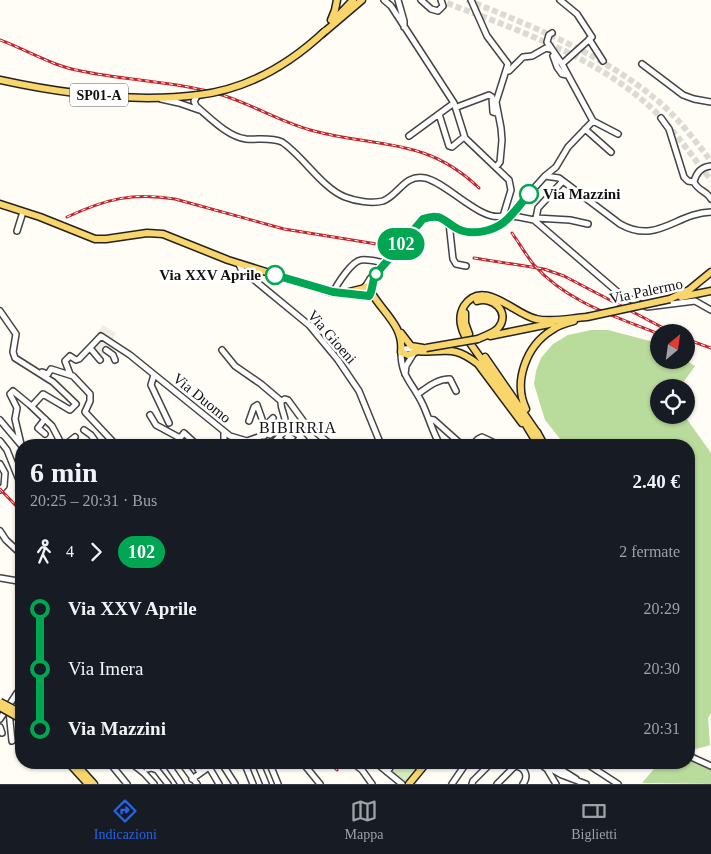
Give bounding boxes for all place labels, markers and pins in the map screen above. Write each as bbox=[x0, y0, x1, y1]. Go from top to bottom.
marker: Via Mazzini bbox=[519, 184, 539, 204]
place label: Via Mazzini bbox=[543, 186, 620, 202]
marker: Via XXV Aprile bbox=[265, 265, 285, 285]
place label: Via XXV Aprile bbox=[159, 267, 261, 283]
unlabelled marker bbox=[369, 267, 383, 281]

